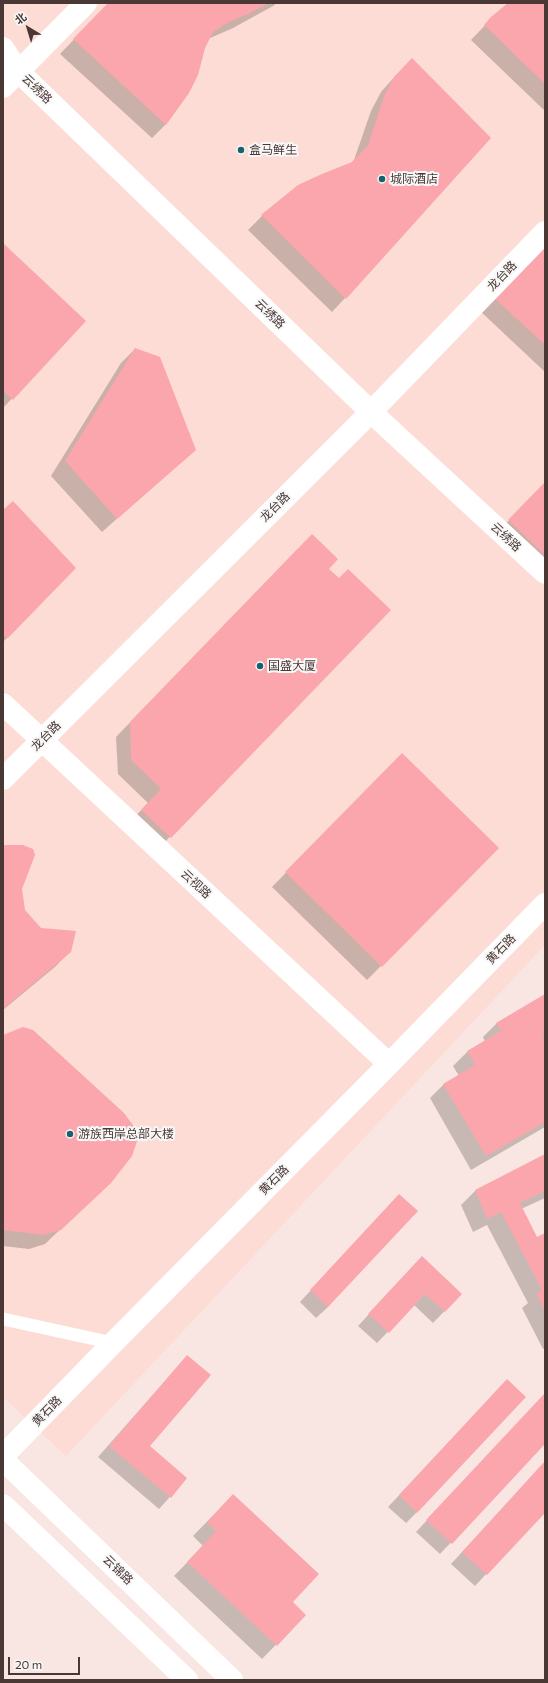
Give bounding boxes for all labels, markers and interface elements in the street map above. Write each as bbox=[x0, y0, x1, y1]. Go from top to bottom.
north arrow bbox=[8, 8, 48, 48]
text: 北 bbox=[12, 10, 29, 27]
street label: 云绣路 bbox=[19, 71, 55, 107]
place label: 盒马鲜生 bbox=[249, 143, 297, 157]
marker: 盒马鲜生 bbox=[236, 145, 246, 155]
place label: 城际酒店 bbox=[390, 172, 438, 186]
marker: 城际酒店 bbox=[377, 174, 387, 184]
street label: 龙台路 bbox=[484, 258, 520, 294]
street label: 云绣路 bbox=[252, 296, 288, 332]
street label: 龙台路 bbox=[257, 489, 293, 525]
street label: 云绣路 bbox=[488, 519, 524, 555]
place label: 国盛大厦 bbox=[268, 659, 316, 673]
marker: 国盛大厦 bbox=[255, 661, 265, 671]
street label: 龙台路 bbox=[28, 718, 64, 754]
street label: 云视路 bbox=[178, 866, 214, 902]
street label: 黄石路 bbox=[483, 931, 519, 967]
place label: 游族西岸总部大楼 bbox=[78, 1127, 174, 1141]
marker: 游族西岸总部大楼 bbox=[65, 1129, 75, 1139]
street label: 黄石路 bbox=[256, 1162, 292, 1198]
street label: 黄石路 bbox=[29, 1393, 65, 1429]
street label: 云锦路 bbox=[100, 1552, 136, 1588]
scale bar bbox=[10, 1649, 82, 1675]
text: 20 m bbox=[15, 1657, 42, 1671]

